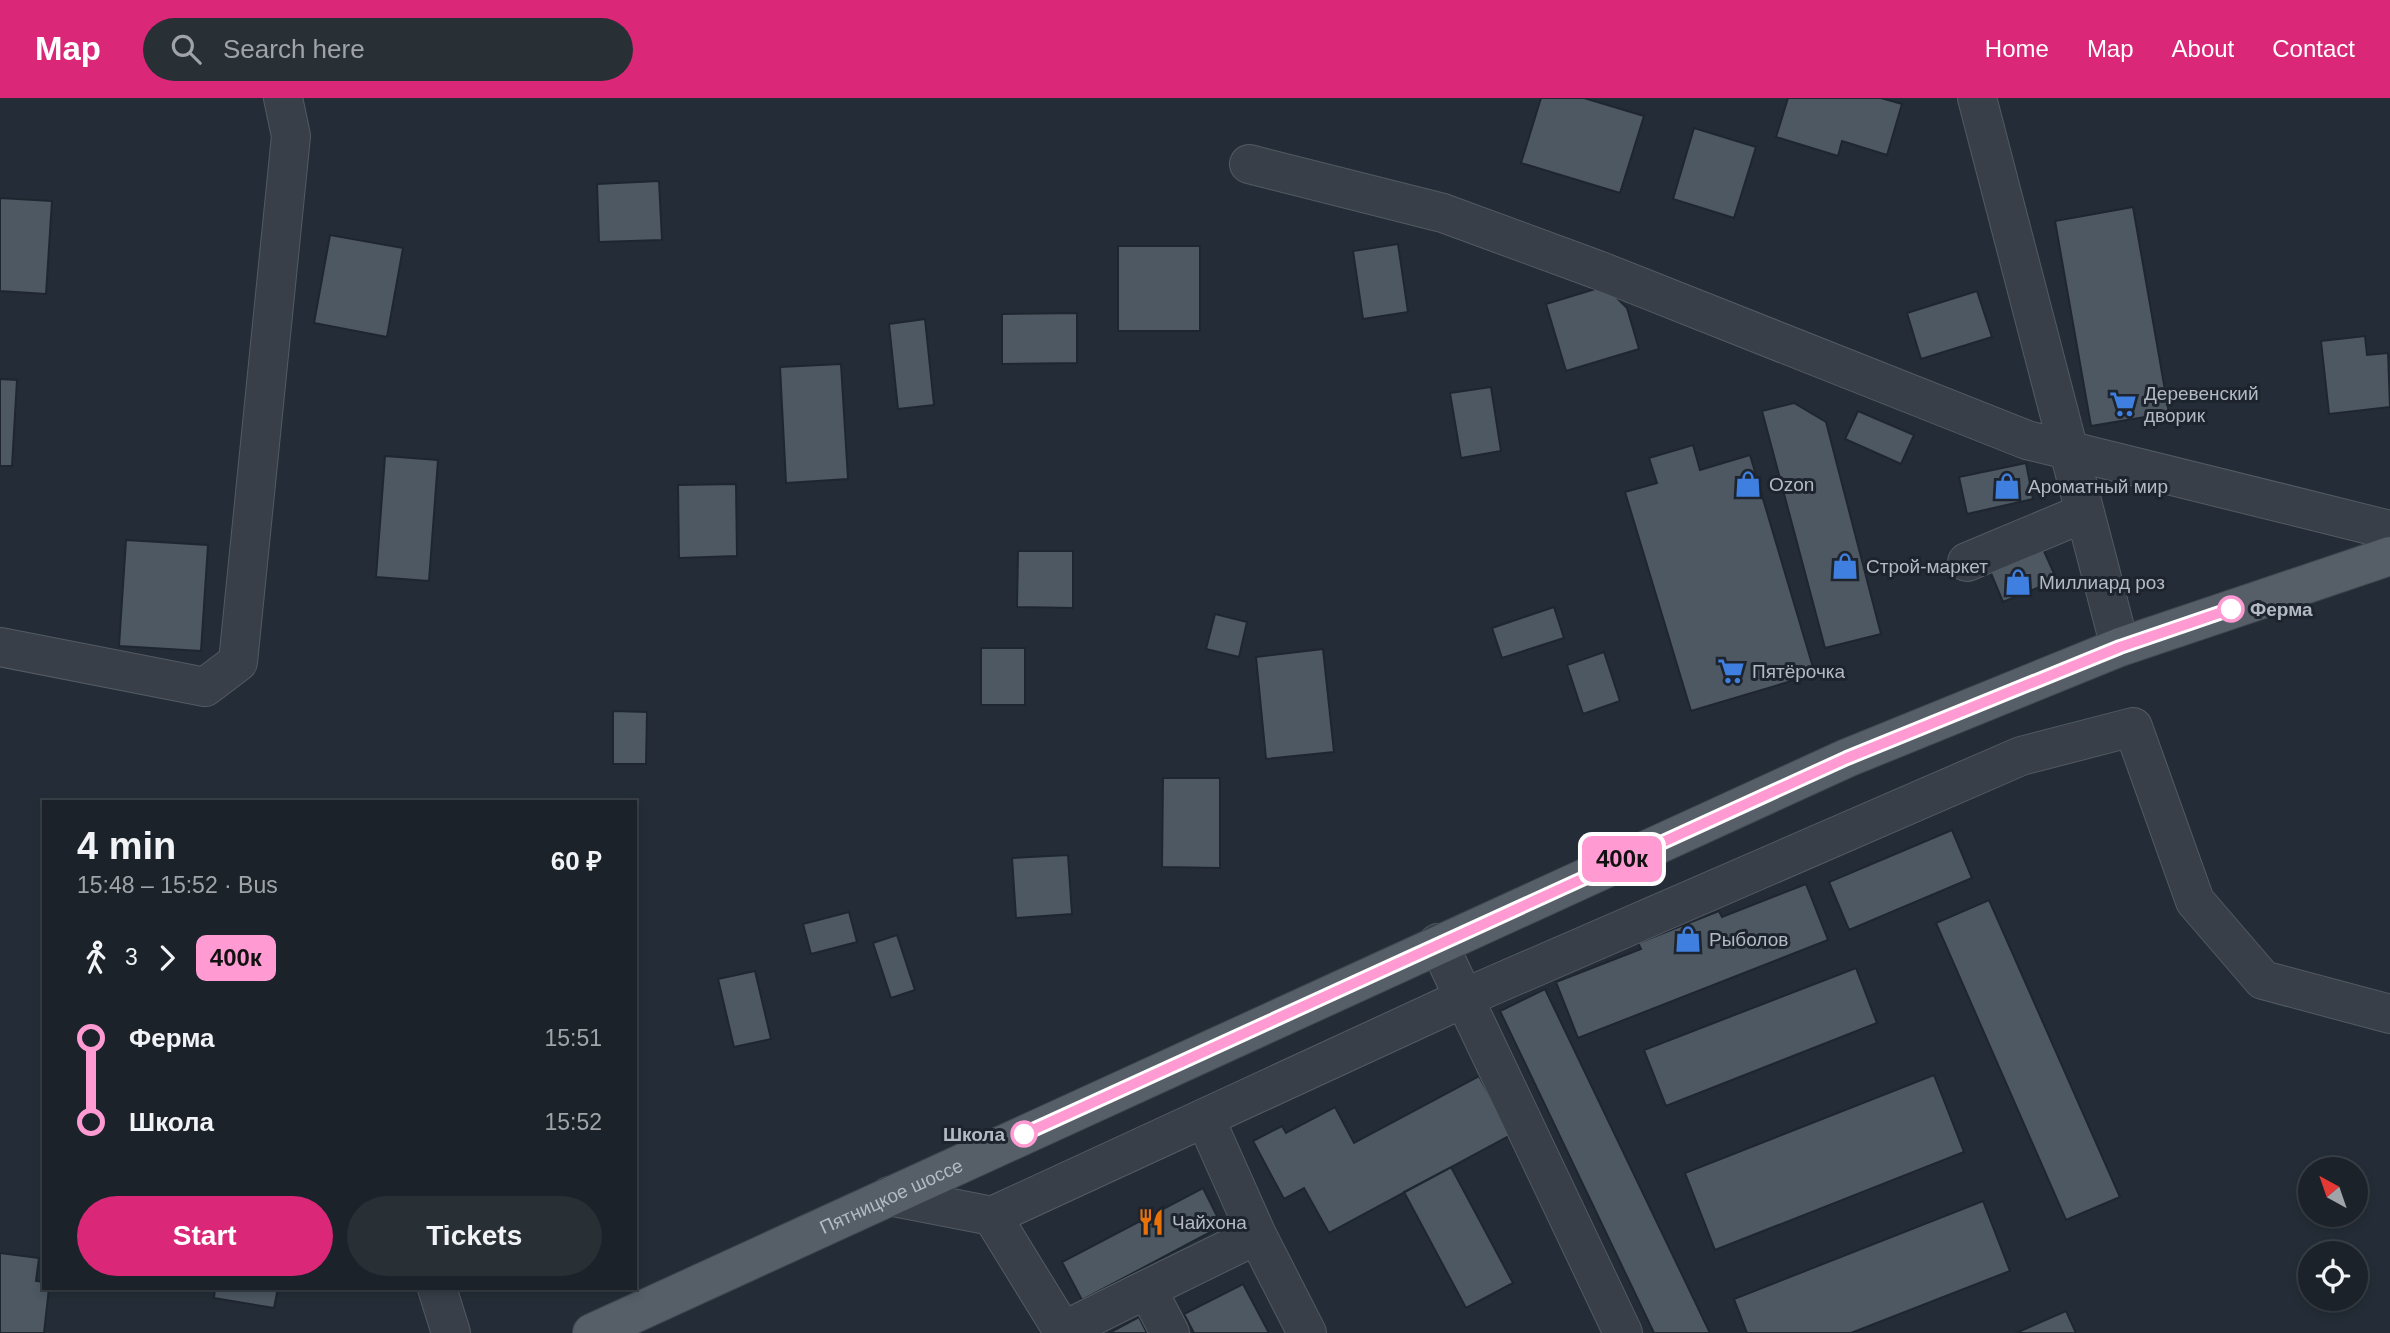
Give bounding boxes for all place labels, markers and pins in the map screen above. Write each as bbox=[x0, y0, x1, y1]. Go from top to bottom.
place label: Деревенский дворик bbox=[2144, 383, 2259, 426]
supermarket icon: Деревенский дворик bbox=[2108, 389, 2138, 419]
shop icon: Ozon bbox=[1733, 469, 1763, 499]
shop icon: Ароматный мир bbox=[1992, 471, 2022, 501]
place label: Ozon bbox=[1769, 474, 1814, 495]
place label: Ароматный мир bbox=[2028, 476, 2168, 497]
shop icon: Строй-маркет bbox=[1830, 551, 1860, 581]
place label: Строй-маркет bbox=[1866, 556, 1988, 577]
shop icon: Миллиард роз bbox=[2003, 567, 2033, 597]
place label: Миллиард роз bbox=[2039, 572, 2165, 593]
marker: Ферма bbox=[2218, 596, 2244, 622]
place label: Ферма bbox=[2250, 599, 2313, 620]
supermarket icon: Пятёрочка bbox=[1716, 656, 1746, 686]
place label: Пятёрочка bbox=[1752, 661, 1846, 682]
shop icon: Рыболов bbox=[1673, 924, 1703, 954]
place label: Рыболов bbox=[1709, 929, 1788, 950]
marker: Школа bbox=[1011, 1121, 1037, 1147]
place label: Школа bbox=[943, 1124, 1005, 1145]
restaurant icon: Чайхона bbox=[1136, 1207, 1166, 1237]
place label: Чайхона bbox=[1172, 1212, 1247, 1233]

